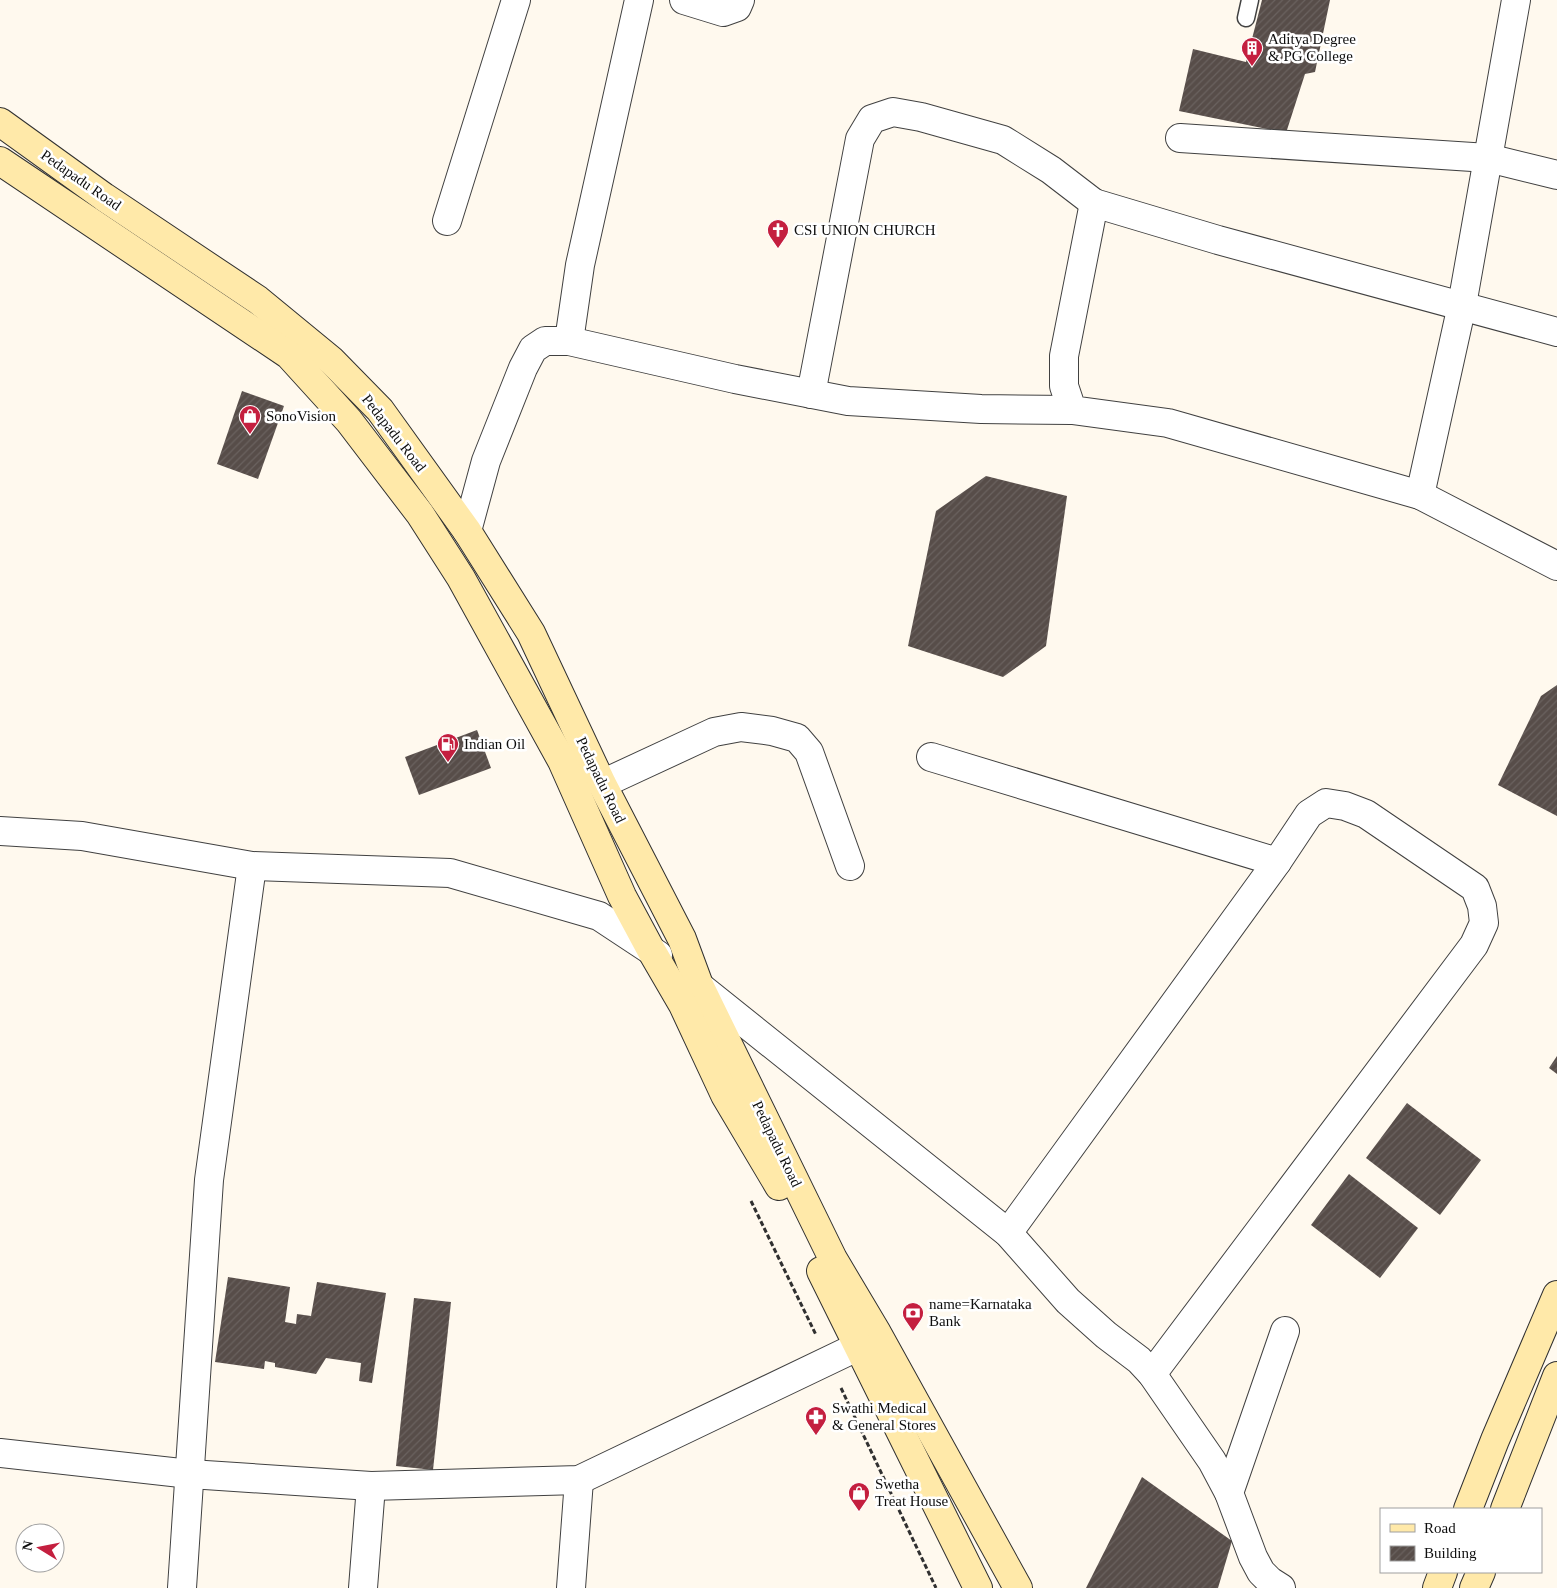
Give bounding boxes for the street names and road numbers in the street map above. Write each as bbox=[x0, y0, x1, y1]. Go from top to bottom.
street label: Pedapadu Road bbox=[38, 147, 124, 214]
street label: Pedapadu Road bbox=[359, 391, 429, 475]
street label: Pedapadu Road bbox=[573, 734, 629, 826]
street label: Pedapadu Road bbox=[749, 1098, 805, 1190]

